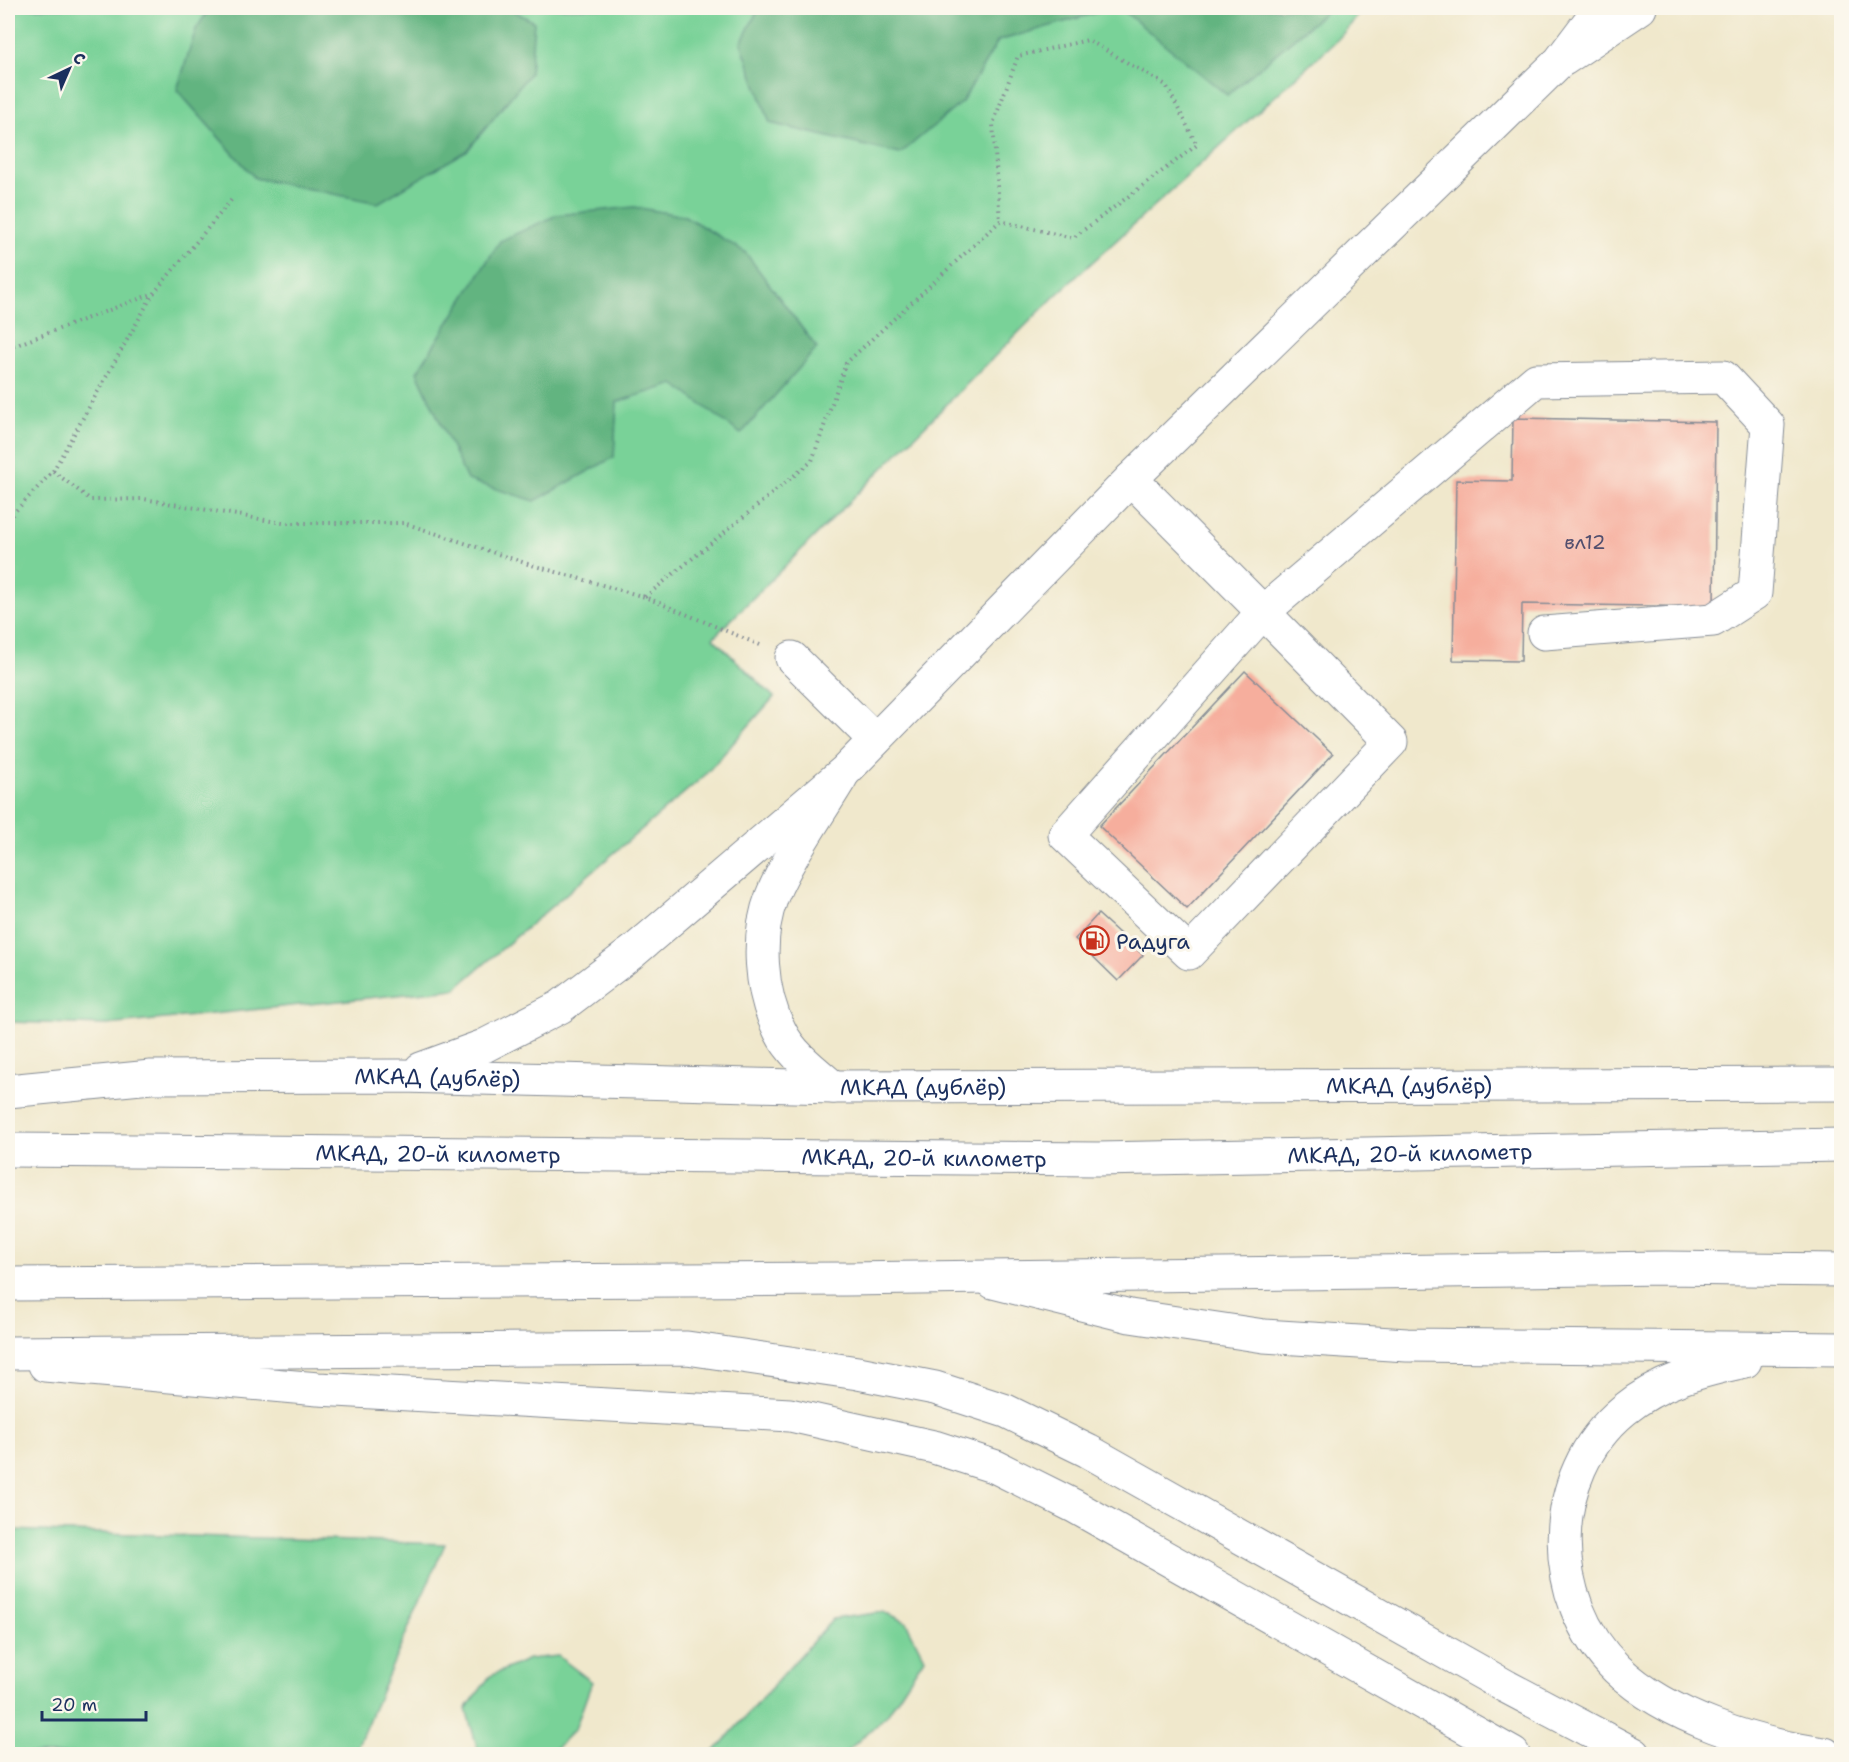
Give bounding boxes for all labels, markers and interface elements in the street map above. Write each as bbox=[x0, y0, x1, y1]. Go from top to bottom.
north arrow bbox=[39, 39, 99, 99]
text: С bbox=[68, 48, 90, 70]
house number: вл12 bbox=[1564, 529, 1606, 555]
fuel station icon: Радуга bbox=[1079, 925, 1111, 957]
place label: Радуга bbox=[1116, 927, 1190, 956]
street label: МКАД (дублёр) bbox=[354, 1061, 521, 1094]
street label: МКАД (дублёр) bbox=[1326, 1071, 1492, 1100]
street label: МКАД (дублёр) bbox=[840, 1072, 1006, 1101]
street label: МКАД, 20-й километр bbox=[1287, 1136, 1533, 1170]
street label: МКАД, 20-й километр bbox=[315, 1138, 561, 1169]
street label: МКАД, 20-й километр bbox=[801, 1142, 1047, 1173]
scale bar bbox=[42, 1684, 146, 1722]
text: 20 m bbox=[51, 1693, 97, 1717]

